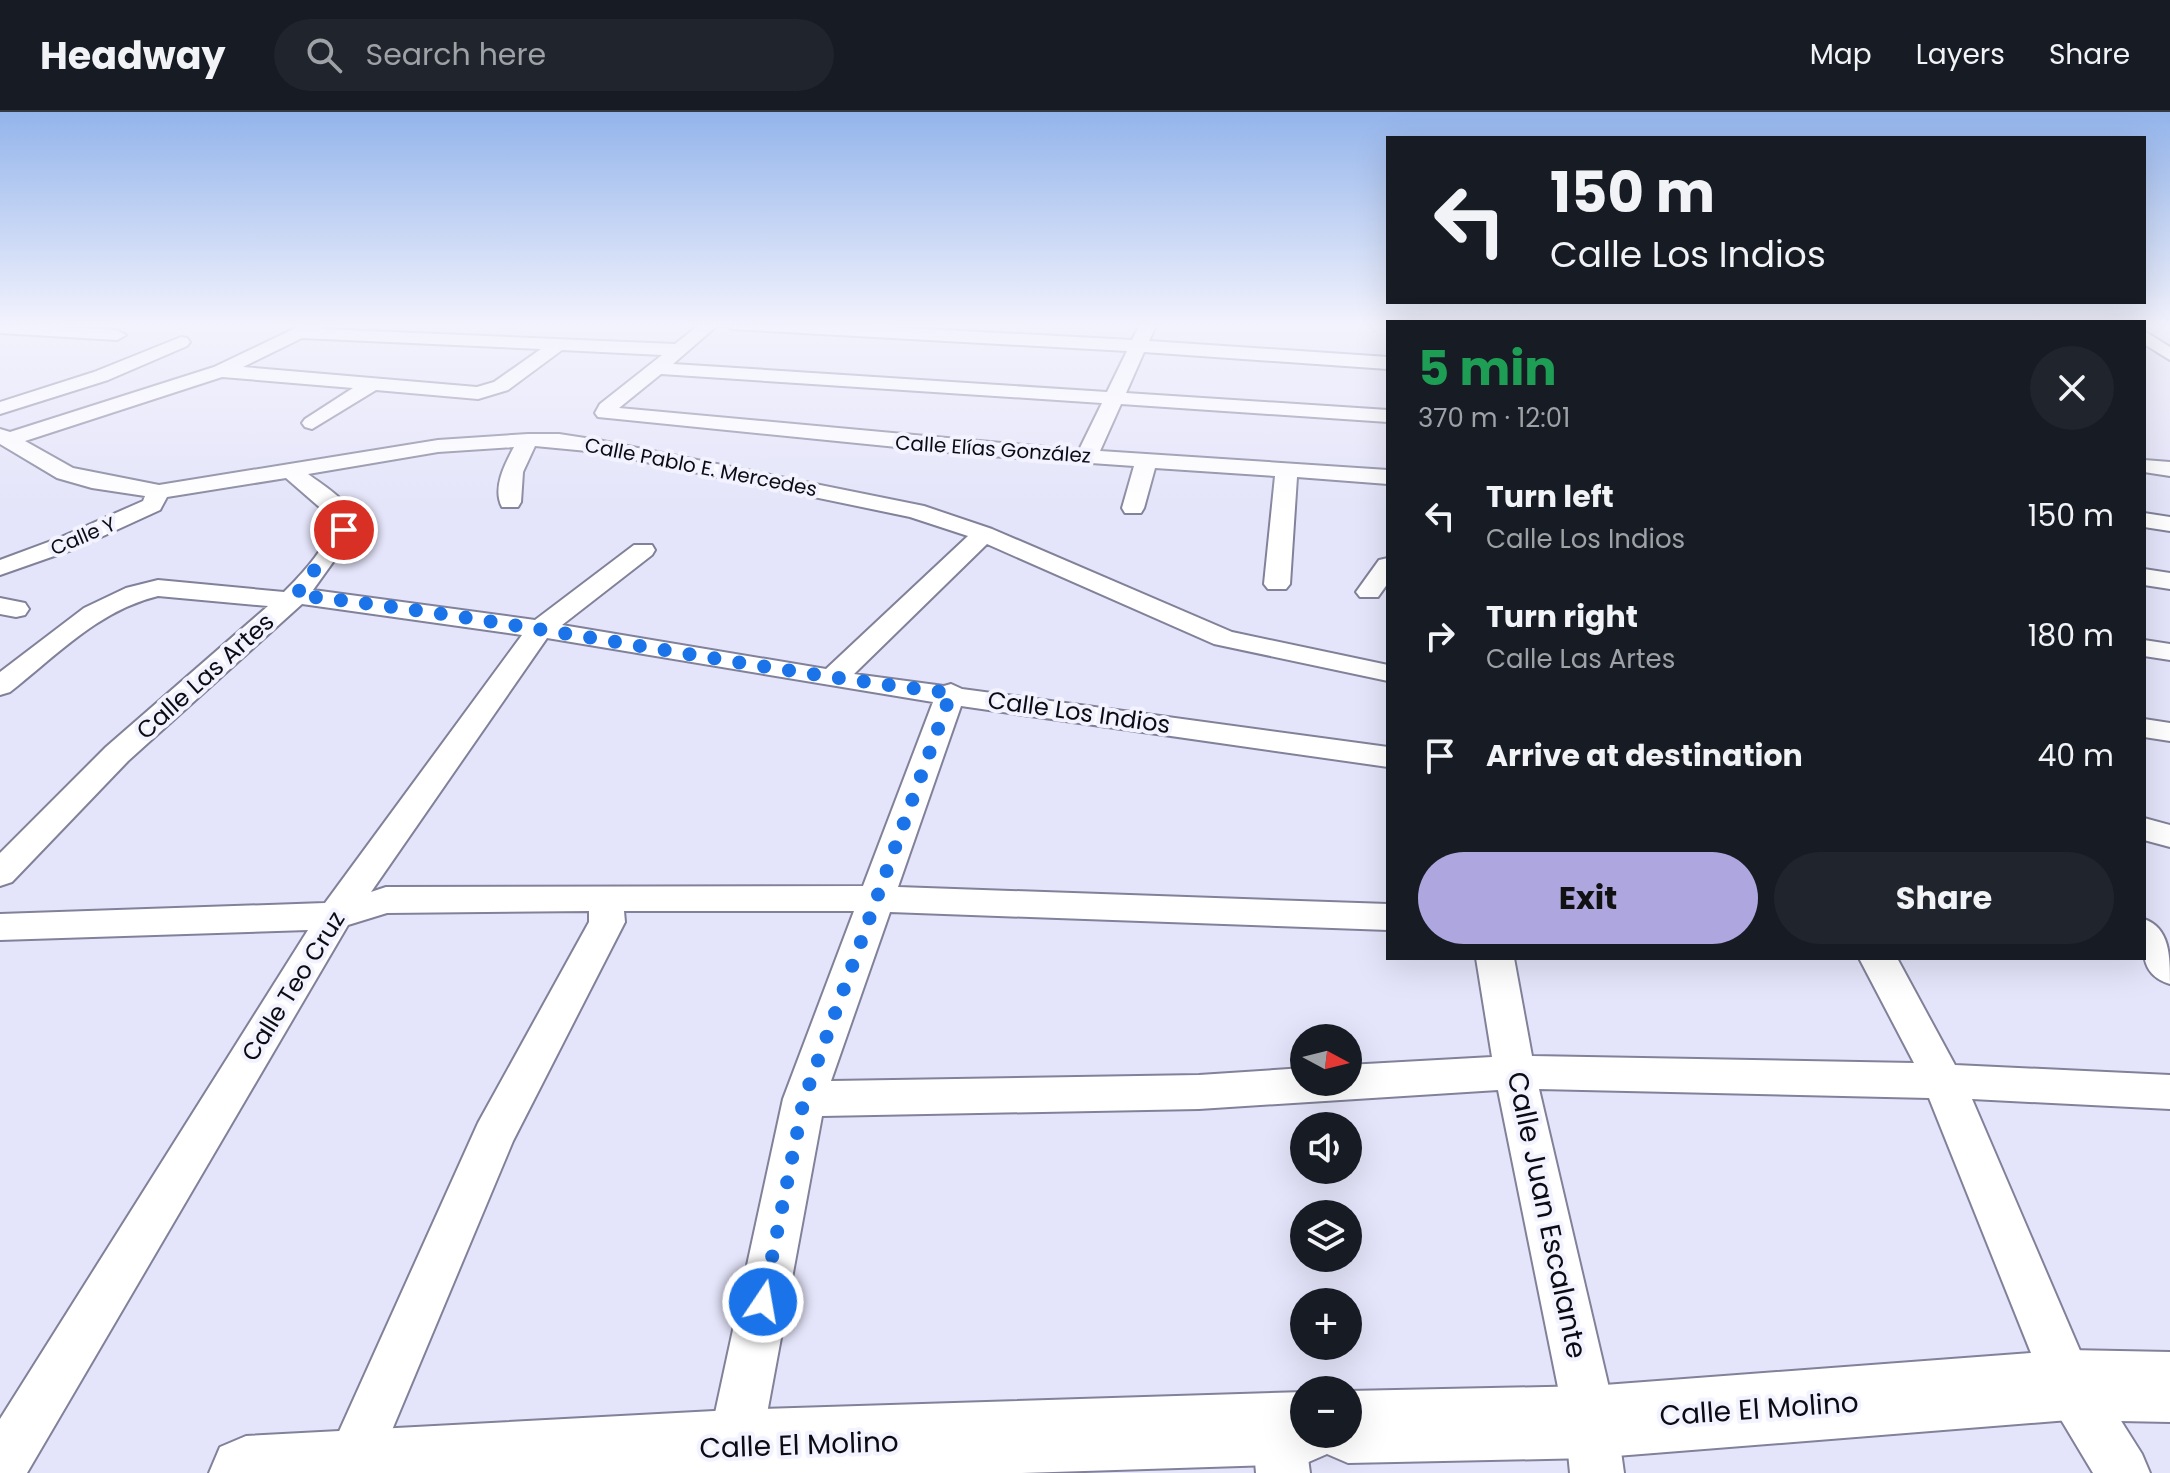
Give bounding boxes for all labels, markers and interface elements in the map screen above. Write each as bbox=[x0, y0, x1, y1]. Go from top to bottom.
search box bbox=[274, 19, 834, 91]
text: Headway bbox=[40, 29, 226, 82]
icon: search bbox=[302, 33, 346, 77]
text: Search here bbox=[366, 33, 546, 76]
text: Map bbox=[1810, 35, 1872, 74]
text: Layers bbox=[1916, 35, 2005, 74]
text: Share bbox=[2049, 35, 2130, 74]
text: 150 m bbox=[1550, 153, 1715, 232]
icon: left bbox=[1418, 168, 1522, 272]
text: Calle Los Indios bbox=[1550, 229, 1826, 280]
text: 5 min bbox=[1418, 335, 1557, 402]
button: close bbox=[2030, 346, 2114, 430]
text: 370 m · 12:01 bbox=[1418, 400, 1570, 436]
street label: Calle Elías González bbox=[894, 428, 1092, 470]
street label: Calle Pablo E. Mercedes bbox=[582, 431, 820, 503]
text: Turn left bbox=[1486, 475, 1614, 518]
icon: left bbox=[1418, 494, 1462, 538]
text: 150 m bbox=[2028, 494, 2114, 537]
pin bbox=[310, 496, 378, 564]
icon: arrive bbox=[322, 508, 366, 552]
street label: Calle Y bbox=[46, 510, 120, 562]
text: Calle Los Indios bbox=[1486, 521, 1685, 557]
text: Turn right bbox=[1486, 595, 1638, 638]
street label: Calle Las Artes bbox=[129, 605, 281, 747]
icon: right bbox=[1418, 614, 1462, 658]
text: 180 m bbox=[2028, 614, 2114, 657]
text: Calle Las Artes bbox=[1486, 641, 1675, 677]
street label: Calle Los Indios bbox=[986, 683, 1172, 741]
icon: arrive bbox=[1418, 734, 1462, 778]
text: Arrive at destination bbox=[1486, 734, 1803, 777]
text: 40 m bbox=[2037, 734, 2114, 777]
button: Exit bbox=[1418, 852, 1758, 944]
button: Share bbox=[1774, 852, 2114, 944]
street label: Calle Teo Cruz bbox=[234, 905, 352, 1067]
north arrow bbox=[1290, 1024, 1362, 1096]
map controls bbox=[1290, 1024, 1362, 1448]
street label: Calle Juan Escalante bbox=[1498, 1068, 1596, 1362]
button: sound bbox=[1290, 1112, 1362, 1184]
button: layers bbox=[1290, 1200, 1362, 1272]
position arrow bbox=[721, 1260, 805, 1344]
button: + bbox=[1290, 1288, 1362, 1360]
button: − bbox=[1290, 1376, 1362, 1448]
street label: Calle El Molino bbox=[1658, 1383, 1860, 1435]
street label: Calle El Molino bbox=[699, 1422, 899, 1468]

